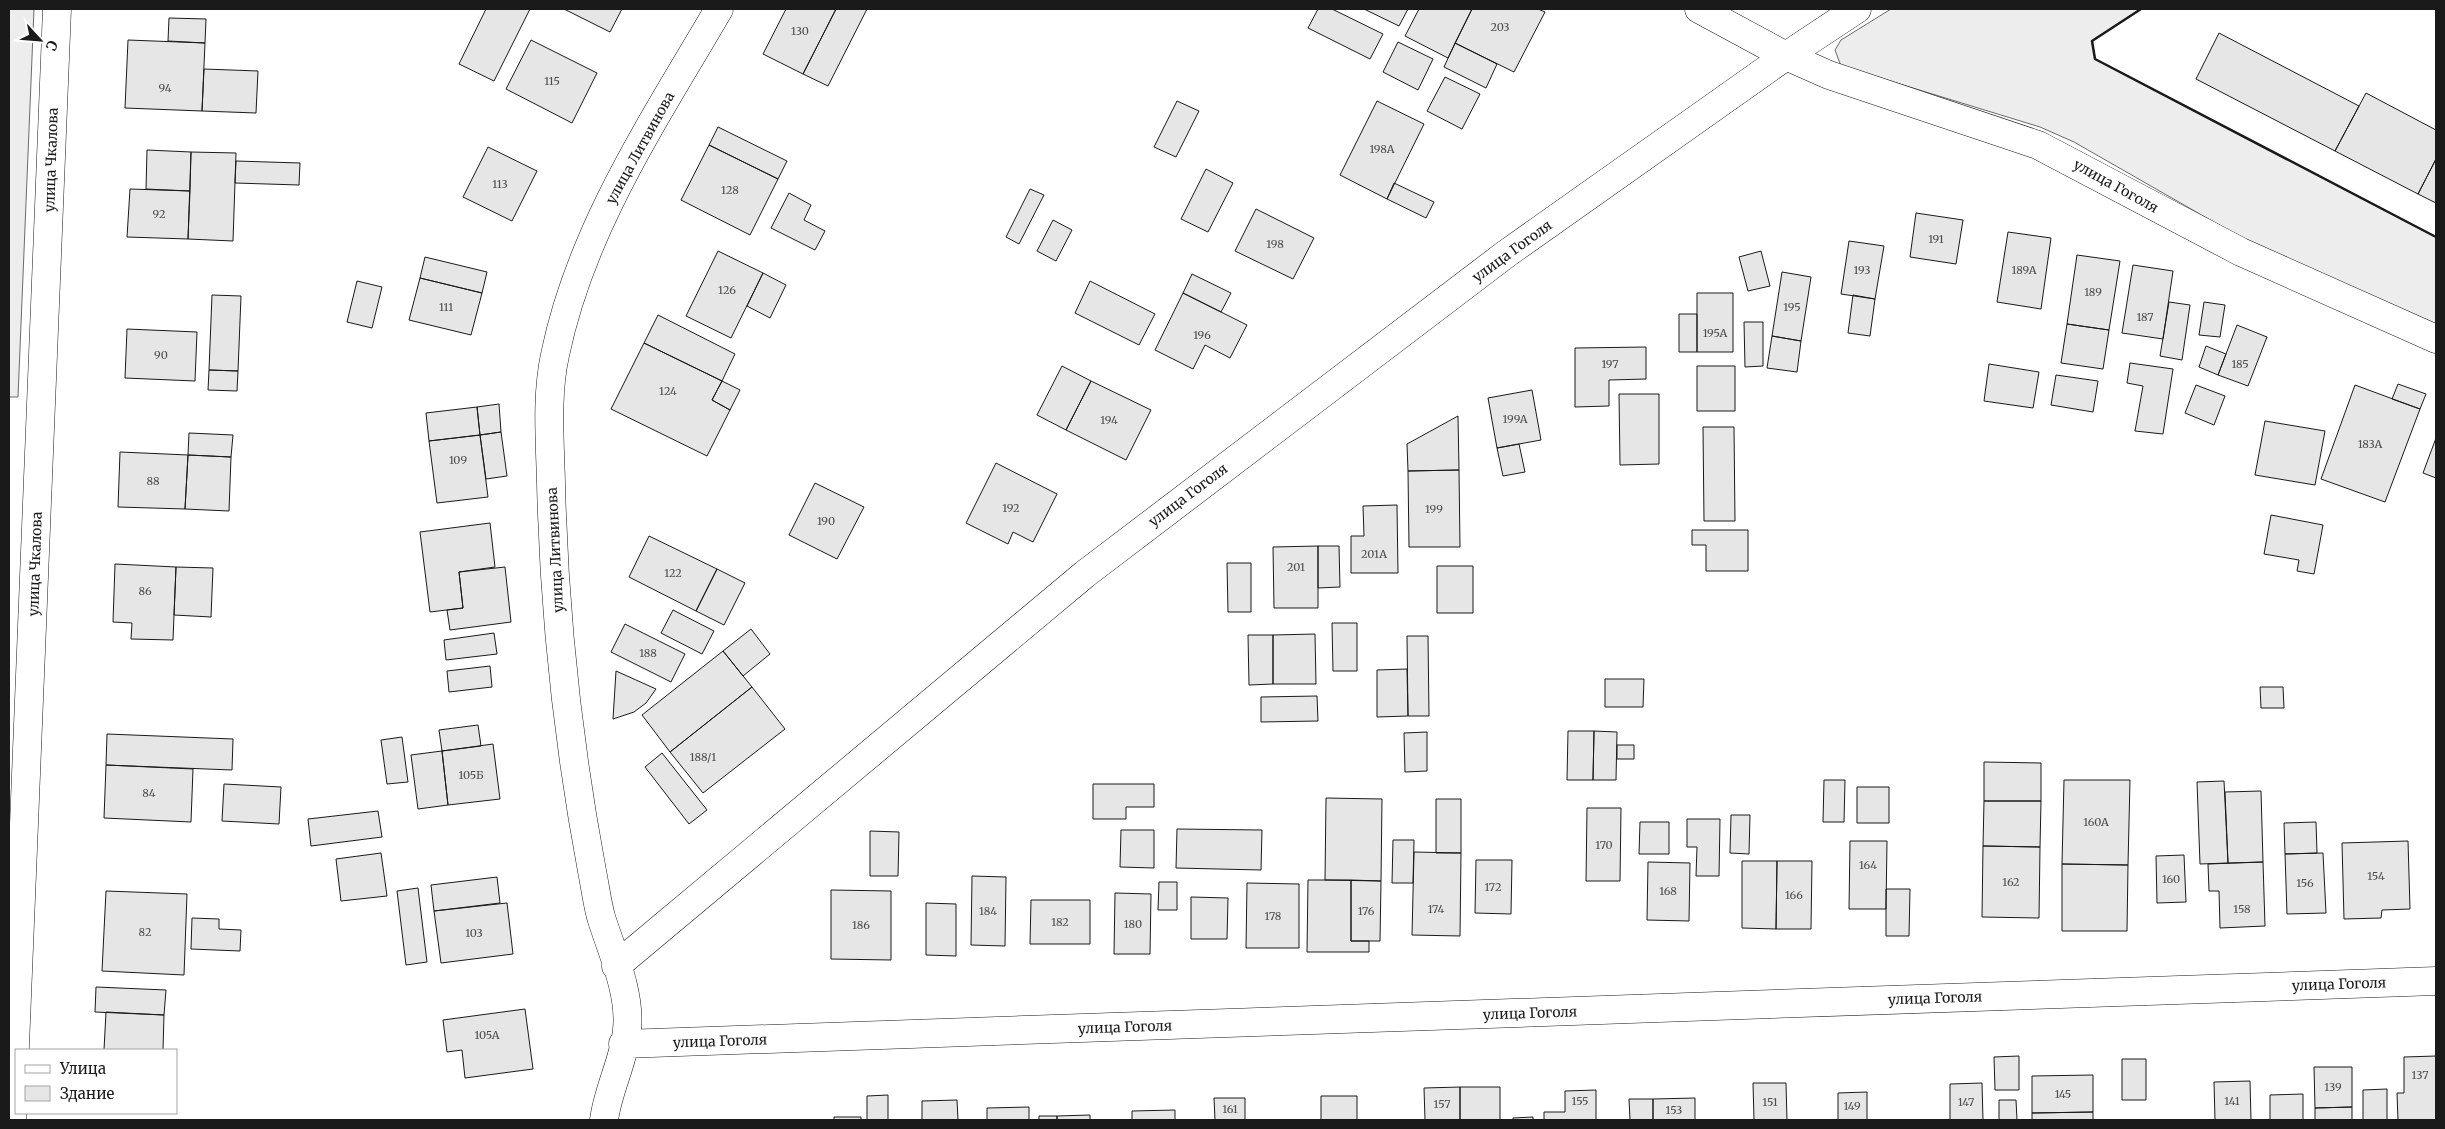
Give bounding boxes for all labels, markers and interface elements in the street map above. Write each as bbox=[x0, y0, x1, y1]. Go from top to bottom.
north arrow bbox=[15, 15, 65, 65]
house number: 203 bbox=[1490, 20, 1510, 34]
house number: 130 bbox=[791, 24, 809, 38]
text: С bbox=[42, 38, 62, 54]
house number: 115 bbox=[544, 74, 560, 88]
house number: 94 bbox=[158, 81, 172, 95]
street label: улица Литвинова bbox=[602, 88, 679, 207]
street label: улица Чкалова bbox=[40, 107, 62, 213]
house number: 198А bbox=[1369, 142, 1395, 156]
street label: улица Гоголя bbox=[2070, 155, 2162, 217]
house number: 113 bbox=[492, 177, 508, 191]
house number: 128 bbox=[721, 183, 739, 197]
house number: 92 bbox=[153, 207, 165, 221]
street label: улица Гоголя bbox=[1469, 216, 1555, 286]
house number: 191 bbox=[1928, 232, 1944, 246]
house number: 198 bbox=[1266, 237, 1284, 251]
house number: 193 bbox=[1854, 263, 1870, 277]
house number: 189А bbox=[2012, 263, 2037, 277]
house number: 126 bbox=[718, 283, 736, 297]
house number: 189 bbox=[2084, 285, 2102, 299]
house number: 111 bbox=[439, 300, 453, 314]
house number: 195 bbox=[1783, 300, 1801, 314]
house number: 187 bbox=[2136, 310, 2154, 324]
house number: 195А bbox=[1703, 326, 1728, 340]
house number: 196 bbox=[1193, 328, 1211, 342]
house number: 90 bbox=[154, 348, 168, 362]
house number: 197 bbox=[1601, 357, 1619, 371]
house number: 185 bbox=[2231, 357, 2249, 371]
house number: 124 bbox=[659, 384, 677, 398]
house number: 199А bbox=[1503, 412, 1528, 426]
house number: 194 bbox=[1100, 413, 1118, 427]
house number: 183А bbox=[2358, 437, 2383, 451]
house number: 109 bbox=[449, 453, 467, 467]
street label: улица Гоголя bbox=[1145, 459, 1231, 531]
house number: 88 bbox=[146, 474, 160, 488]
street label: улица Литвинова bbox=[543, 486, 567, 613]
house number: 192 bbox=[1002, 501, 1020, 515]
house number: 199 bbox=[1425, 502, 1443, 516]
street label: улица Чкалова bbox=[24, 511, 46, 617]
house number: 190 bbox=[817, 514, 835, 528]
house number: 201А bbox=[1361, 547, 1387, 561]
house number: 201 bbox=[1287, 560, 1305, 574]
house number: 122 bbox=[664, 566, 682, 580]
house number: 86 bbox=[138, 584, 152, 598]
house number: 188 bbox=[639, 646, 657, 660]
house number: 188/1 bbox=[690, 750, 716, 764]
house number: 105Б bbox=[458, 768, 484, 782]
house number: 84 bbox=[142, 786, 156, 800]
house number: 160А bbox=[2083, 815, 2109, 829]
house number: 170 bbox=[1595, 838, 1613, 852]
house number: 164 bbox=[1859, 858, 1877, 872]
house number: 154 bbox=[2367, 869, 2385, 883]
house number: 160 bbox=[2162, 872, 2180, 886]
house number: 162 bbox=[2002, 875, 2020, 889]
house number: 156 bbox=[2296, 876, 2314, 890]
house number: 172 bbox=[1485, 880, 1502, 894]
house number: 168 bbox=[1659, 884, 1677, 898]
house number: 166 bbox=[1785, 888, 1803, 902]
house number: 174 bbox=[1428, 902, 1444, 916]
house number: 158 bbox=[2233, 902, 2251, 916]
house number: 184 bbox=[979, 904, 997, 918]
house number: 176 bbox=[1358, 904, 1375, 918]
house number: 178 bbox=[1265, 909, 1282, 923]
house number: 182 bbox=[1051, 915, 1069, 929]
house number: 180 bbox=[1124, 917, 1142, 931]
house number: 186 bbox=[852, 918, 870, 932]
house number: 82 bbox=[139, 925, 151, 939]
house number: 103 bbox=[465, 926, 483, 940]
street label: улица Гоголя bbox=[2292, 973, 2386, 995]
street label: улица Гоголя bbox=[1888, 987, 1982, 1009]
street label: улица Гоголя bbox=[1483, 1002, 1577, 1024]
street label: улица Гоголя bbox=[1078, 1016, 1172, 1038]
house number: 105А bbox=[474, 1028, 500, 1042]
street label: улица Гоголя bbox=[673, 1030, 767, 1052]
legend bbox=[15, 1049, 178, 1114]
text: Улица bbox=[59, 1059, 106, 1078]
house number: 137 bbox=[2412, 1068, 2428, 1082]
house number: 139 bbox=[2324, 1080, 2342, 1094]
text: Здание bbox=[60, 1084, 114, 1103]
house number: 145 bbox=[2055, 1087, 2071, 1101]
house number: 155 bbox=[1572, 1094, 1588, 1108]
house number: 141 bbox=[2224, 1094, 2240, 1108]
house number: 151 bbox=[1762, 1095, 1778, 1109]
house number: 147 bbox=[1958, 1095, 1974, 1109]
house number: 157 bbox=[1434, 1097, 1450, 1111]
house number: 149 bbox=[1843, 1099, 1861, 1113]
house number: 161 bbox=[1222, 1102, 1238, 1116]
house number: 153 bbox=[1666, 1103, 1682, 1117]

